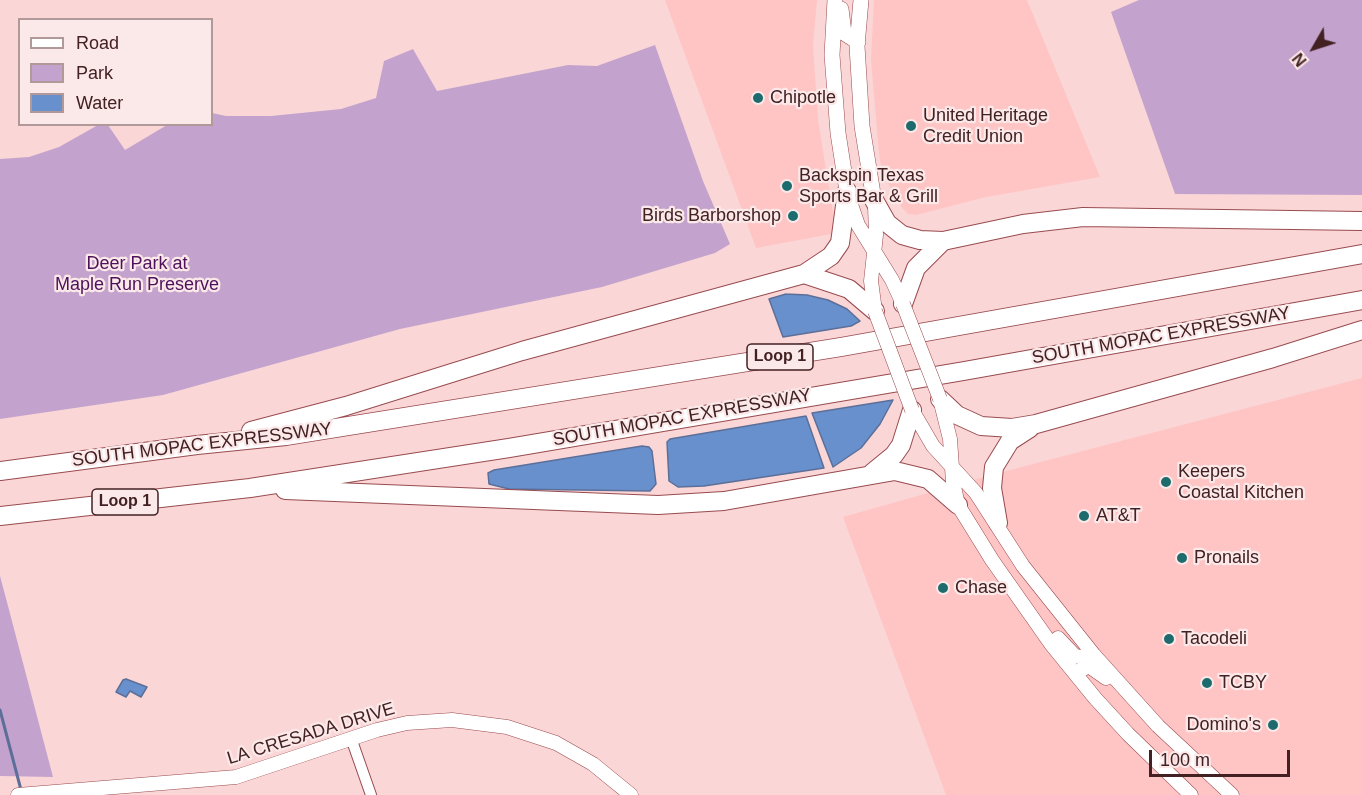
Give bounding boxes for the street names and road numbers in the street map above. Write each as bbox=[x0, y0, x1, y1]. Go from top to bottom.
street label: SOUTH MOPAC EXPRESSWAY bbox=[1030, 303, 1292, 369]
road number: Loop 1 bbox=[747, 344, 813, 370]
street label: SOUTH MOPAC EXPRESSWAY bbox=[551, 385, 813, 451]
street label: SOUTH MOPAC EXPRESSWAY bbox=[71, 418, 333, 472]
road number: Loop 1 bbox=[92, 489, 158, 515]
street label: LA CRESADA DRIVE bbox=[225, 698, 397, 770]

